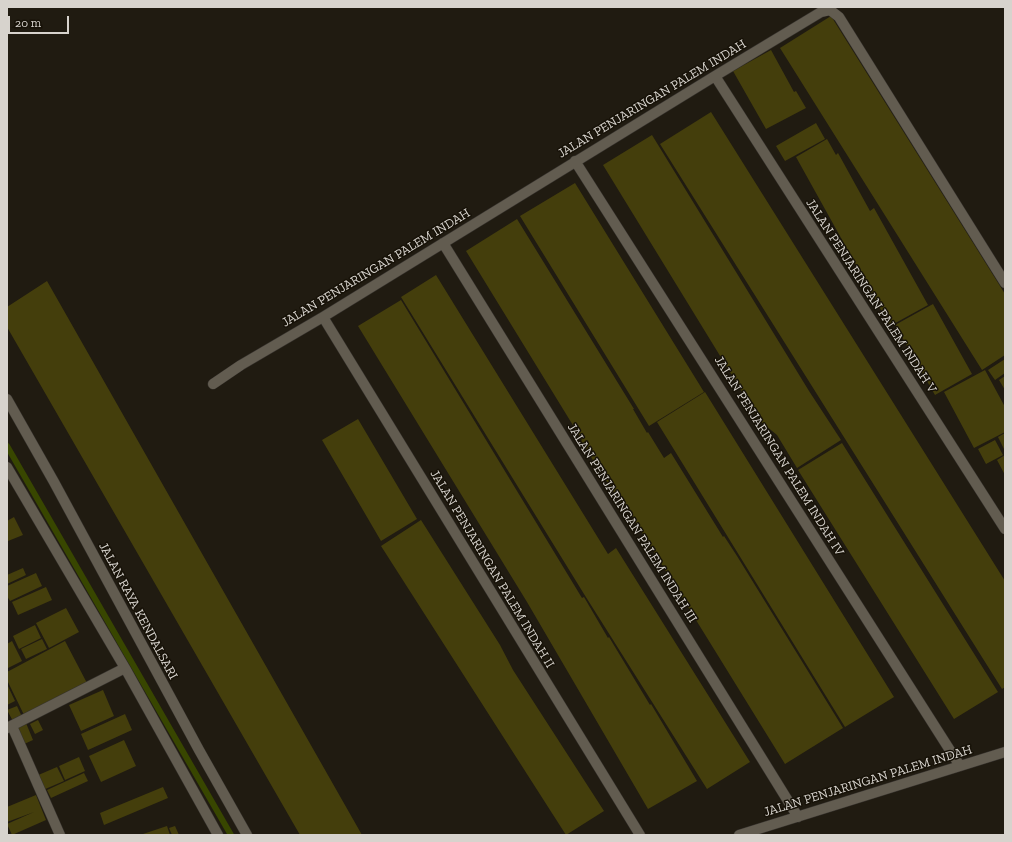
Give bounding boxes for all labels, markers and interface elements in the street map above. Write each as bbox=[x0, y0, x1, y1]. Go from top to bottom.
scale bar bbox=[10, 8, 71, 34]
text: 20 m bbox=[15, 16, 41, 30]
street label: JALAN PENJARINGAN PALEM INDAH bbox=[555, 36, 749, 162]
street label: JALAN PENJARINGAN PALEM INDAH V bbox=[802, 196, 940, 396]
street label: JALAN PENJARINGAN PALEM INDAH bbox=[279, 205, 473, 331]
street label: JALAN PENJARINGAN PALEM INDAH IV bbox=[711, 353, 847, 559]
street label: JALAN PENJARINGAN PALEM INDAH III bbox=[564, 420, 700, 626]
street label: JALAN PENJARINGAN PALEM INDAH II bbox=[427, 467, 557, 671]
street label: JALAN RAYA KENDALSARI bbox=[95, 540, 181, 682]
street label: JALAN PENJARINGAN PALEM INDAH bbox=[762, 742, 974, 820]

